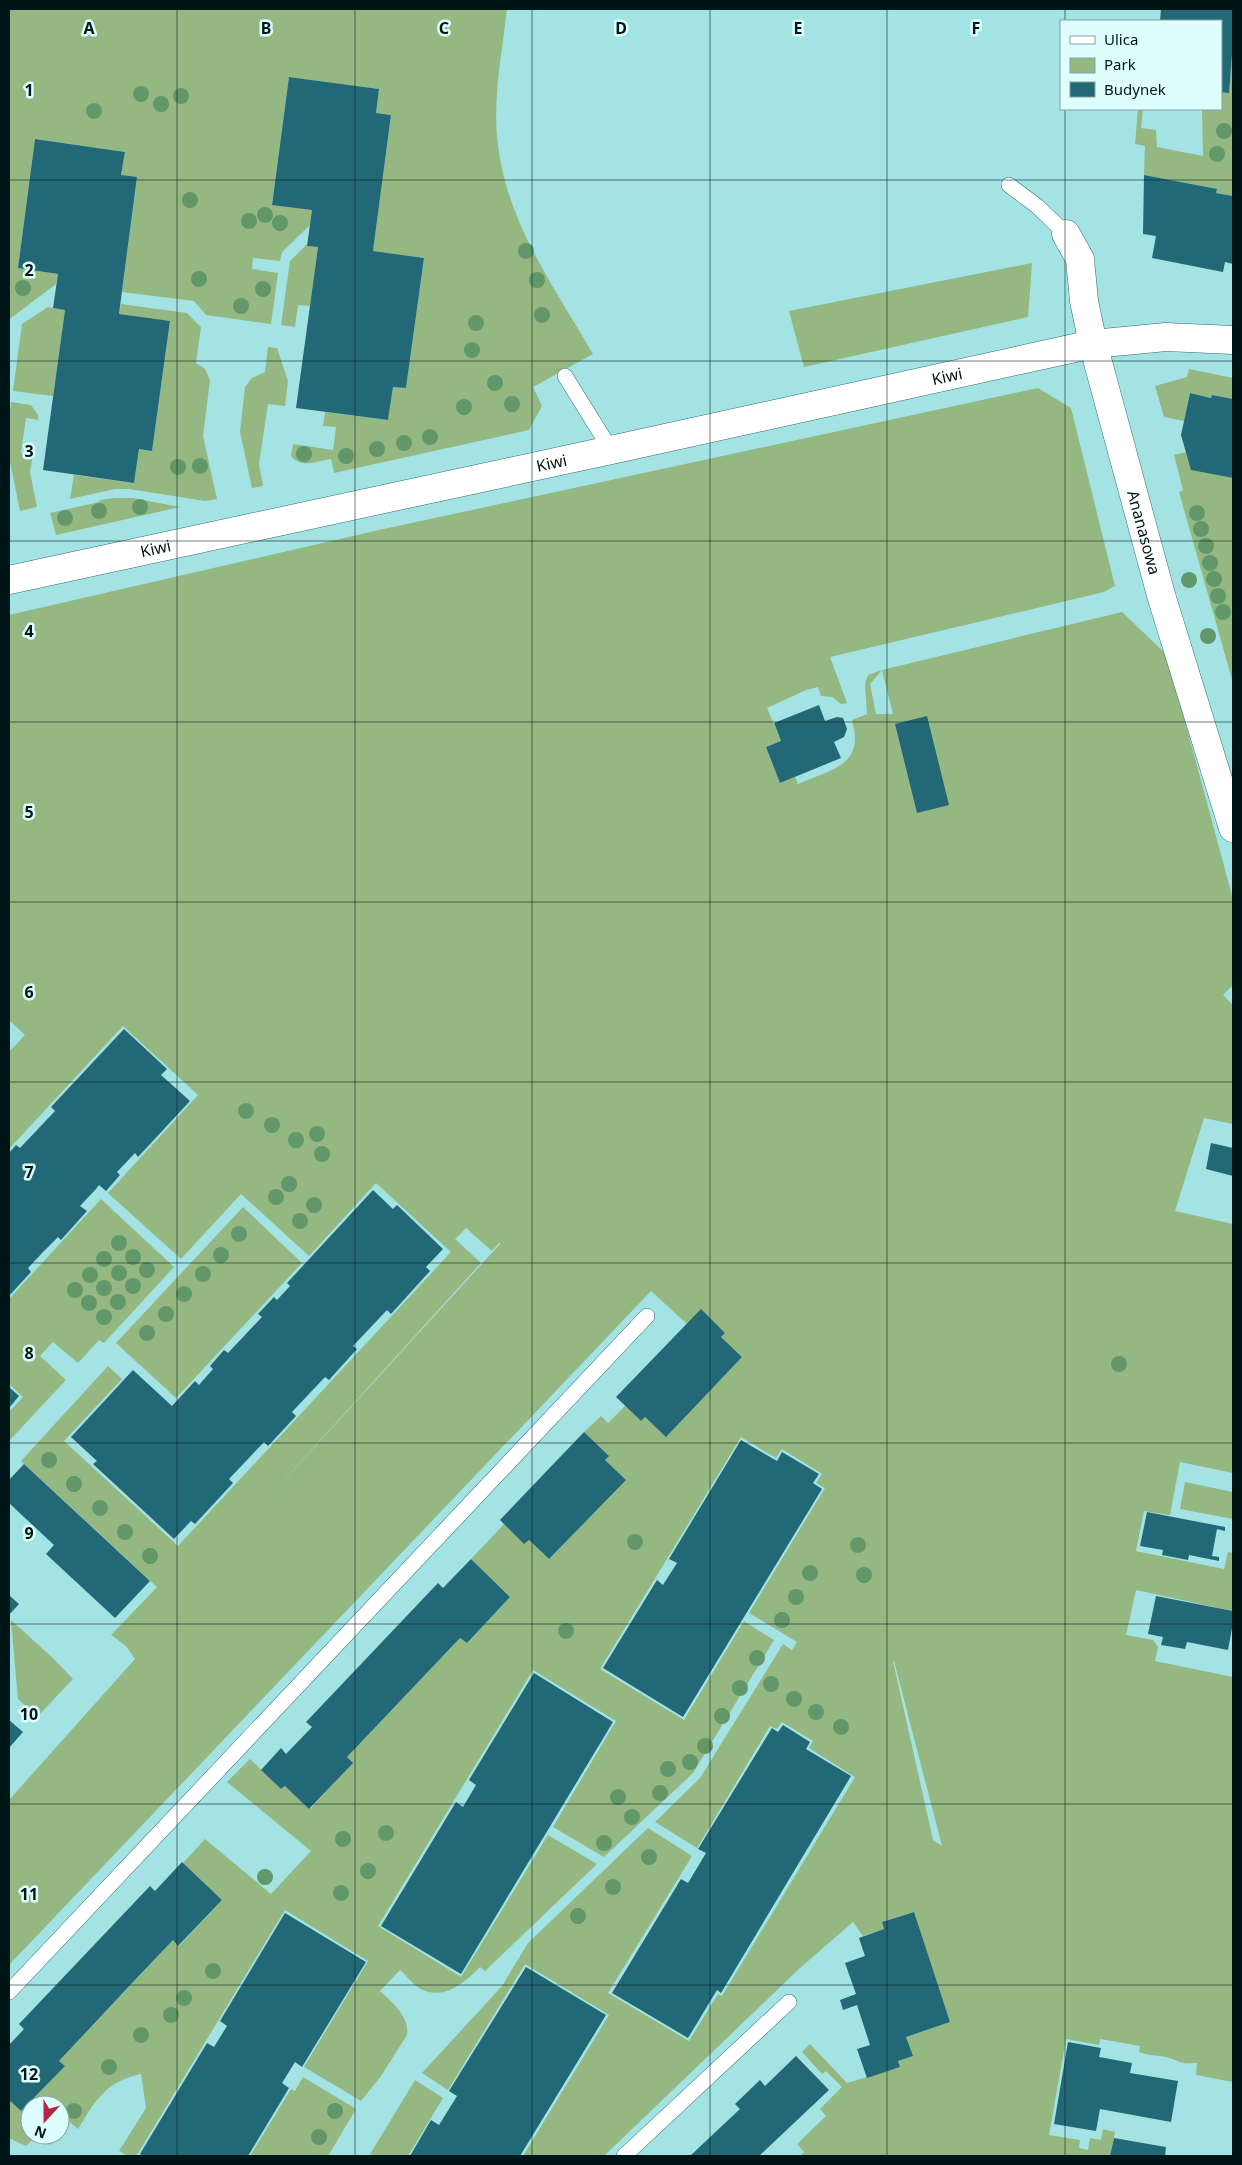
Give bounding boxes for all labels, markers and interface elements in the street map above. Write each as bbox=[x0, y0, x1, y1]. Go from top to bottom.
text: A bbox=[83, 17, 95, 39]
text: B bbox=[261, 17, 271, 39]
text: C bbox=[439, 17, 449, 39]
text: D bbox=[615, 17, 627, 39]
text: E bbox=[794, 17, 803, 39]
text: F bbox=[972, 17, 980, 39]
legend bbox=[1060, 20, 1222, 110]
text: Ulica bbox=[1104, 29, 1138, 49]
text: Park bbox=[1104, 54, 1136, 74]
text: 1 bbox=[24, 79, 34, 101]
text: Budynek bbox=[1104, 79, 1166, 99]
text: 2 bbox=[24, 259, 34, 281]
street label: Kiwi bbox=[930, 362, 964, 390]
text: 3 bbox=[24, 440, 34, 462]
street label: Kiwi bbox=[534, 449, 569, 477]
street label: Ananasowa bbox=[1122, 488, 1166, 577]
street label: Kiwi bbox=[138, 534, 173, 562]
text: 4 bbox=[24, 620, 34, 642]
text: 5 bbox=[24, 801, 34, 823]
text: 6 bbox=[24, 981, 34, 1003]
text: 7 bbox=[24, 1161, 34, 1183]
text: 8 bbox=[24, 1342, 34, 1364]
text: 9 bbox=[24, 1522, 34, 1544]
text: 10 bbox=[20, 1703, 38, 1725]
text: 11 bbox=[20, 1883, 38, 1905]
text: 12 bbox=[20, 2063, 38, 2085]
north arrow bbox=[20, 2095, 70, 2145]
text: N bbox=[31, 2122, 49, 2144]

